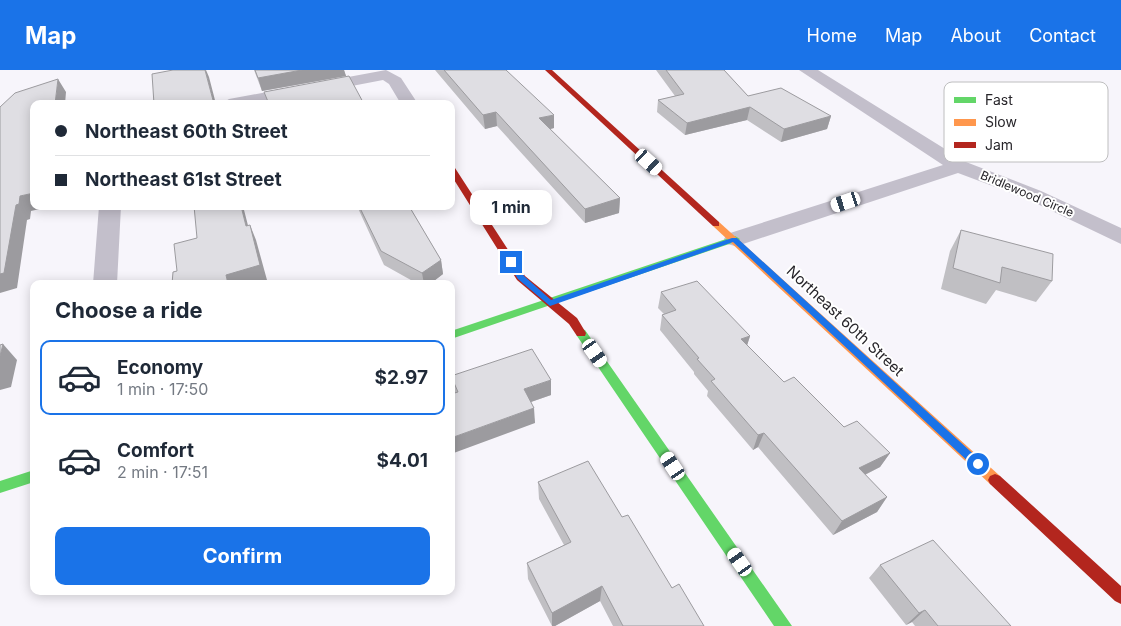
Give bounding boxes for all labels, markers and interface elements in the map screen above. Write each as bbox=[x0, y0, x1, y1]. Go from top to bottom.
text: Map bbox=[25, 21, 76, 50]
text: Home bbox=[807, 25, 857, 46]
text: Map bbox=[885, 25, 922, 46]
text: About bbox=[950, 25, 1001, 46]
text: Contact bbox=[1029, 25, 1096, 46]
legend bbox=[944, 82, 1108, 162]
text: Fast bbox=[985, 91, 1013, 108]
text: Slow bbox=[985, 113, 1017, 130]
text: Northeast 60th Street bbox=[85, 120, 288, 143]
text: Jam bbox=[985, 136, 1013, 153]
car bbox=[632, 146, 665, 178]
street label: Bridlewood Circle bbox=[978, 167, 1076, 220]
text: Northeast 61st Street bbox=[85, 168, 282, 191]
callout: 1 min bbox=[470, 190, 552, 224]
car bbox=[829, 190, 862, 214]
text: 1 min bbox=[491, 197, 531, 217]
route end bbox=[500, 251, 522, 273]
street label: Northeast 60th Street bbox=[783, 261, 908, 380]
text: Choose a ride bbox=[55, 297, 203, 323]
car bbox=[580, 336, 609, 370]
icon: car bbox=[57, 355, 102, 400]
text: Economy bbox=[117, 356, 203, 379]
text: $2.97 bbox=[374, 366, 428, 389]
text: 1 min · 17:50 bbox=[117, 379, 208, 399]
icon: car bbox=[57, 438, 102, 483]
text: Comfort bbox=[117, 439, 194, 462]
text: $4.01 bbox=[377, 449, 428, 472]
car bbox=[658, 449, 687, 483]
route start bbox=[967, 453, 989, 475]
text: 2 min · 17:51 bbox=[117, 462, 208, 482]
button: Confirm bbox=[55, 527, 430, 585]
car bbox=[725, 545, 754, 579]

